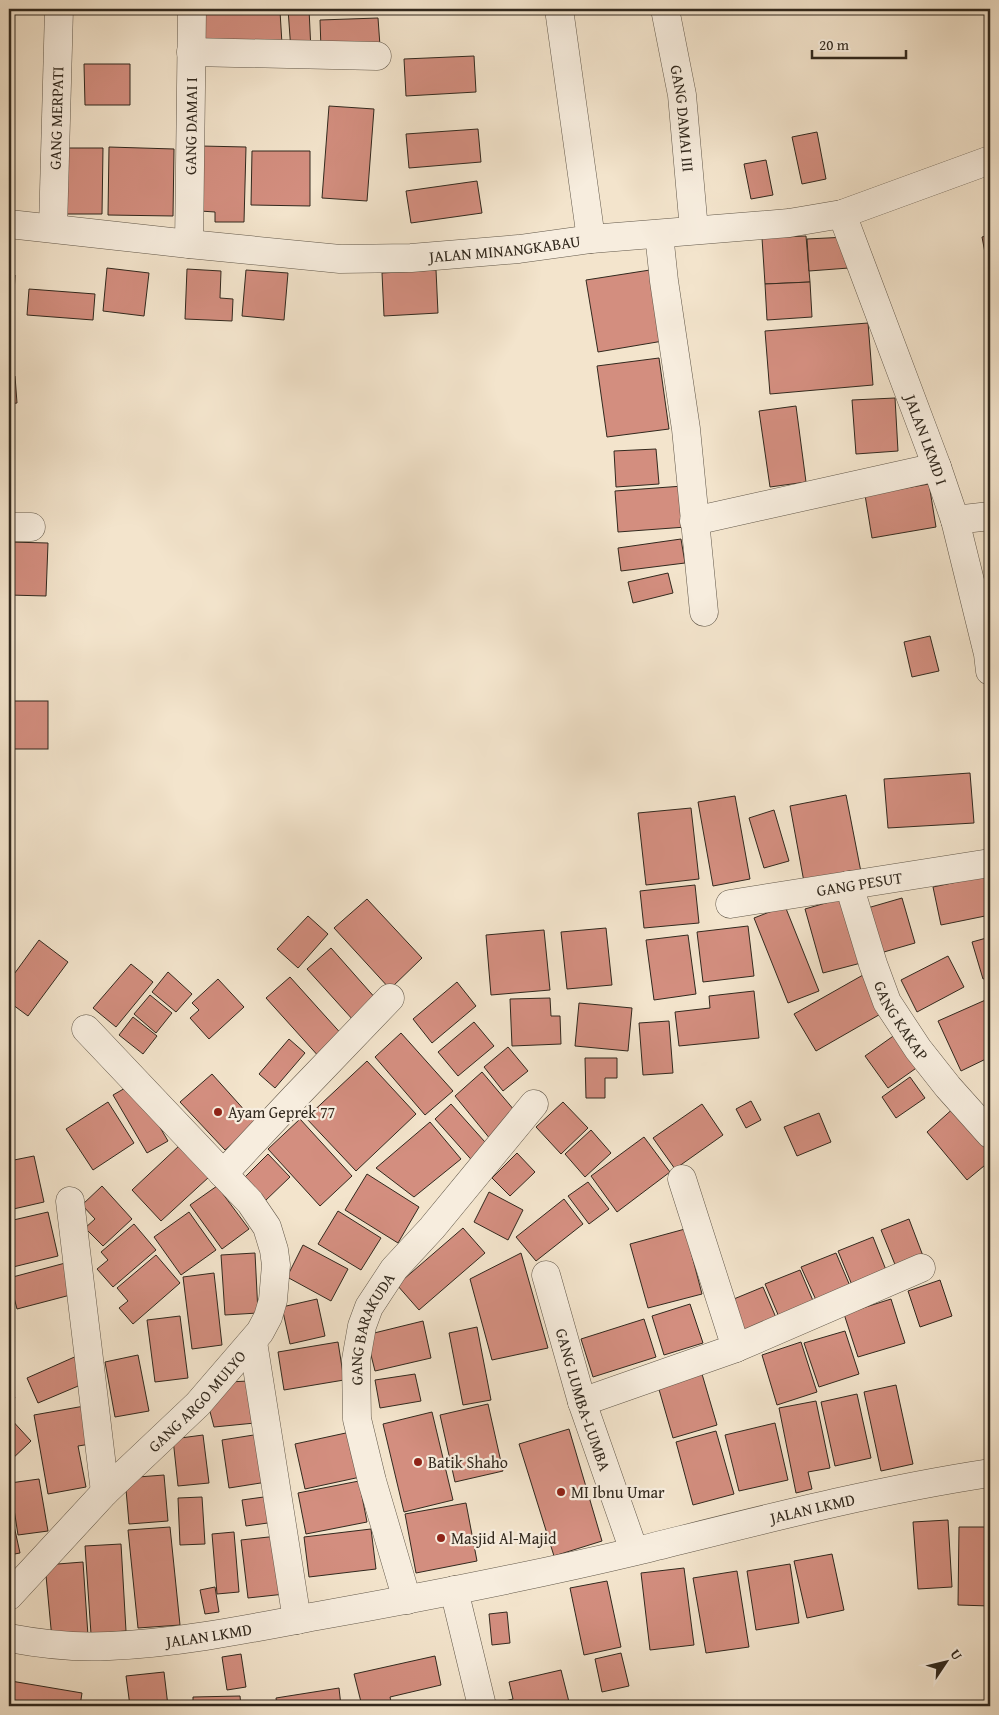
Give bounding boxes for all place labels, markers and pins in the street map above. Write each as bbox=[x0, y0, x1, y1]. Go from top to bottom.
place label: Ayam Geprek 77 bbox=[228, 1100, 336, 1124]
marker: Ayam Geprek 77 bbox=[212, 1106, 224, 1118]
place label: Batik Shaho bbox=[428, 1450, 508, 1474]
marker: Batik Shaho bbox=[412, 1456, 424, 1468]
place label: MI Ibnu Umar bbox=[571, 1480, 665, 1504]
marker: MI Ibnu Umar bbox=[555, 1486, 567, 1498]
place label: Masjid Al-Majid bbox=[451, 1526, 557, 1550]
marker: Masjid Al-Majid bbox=[435, 1532, 447, 1544]

